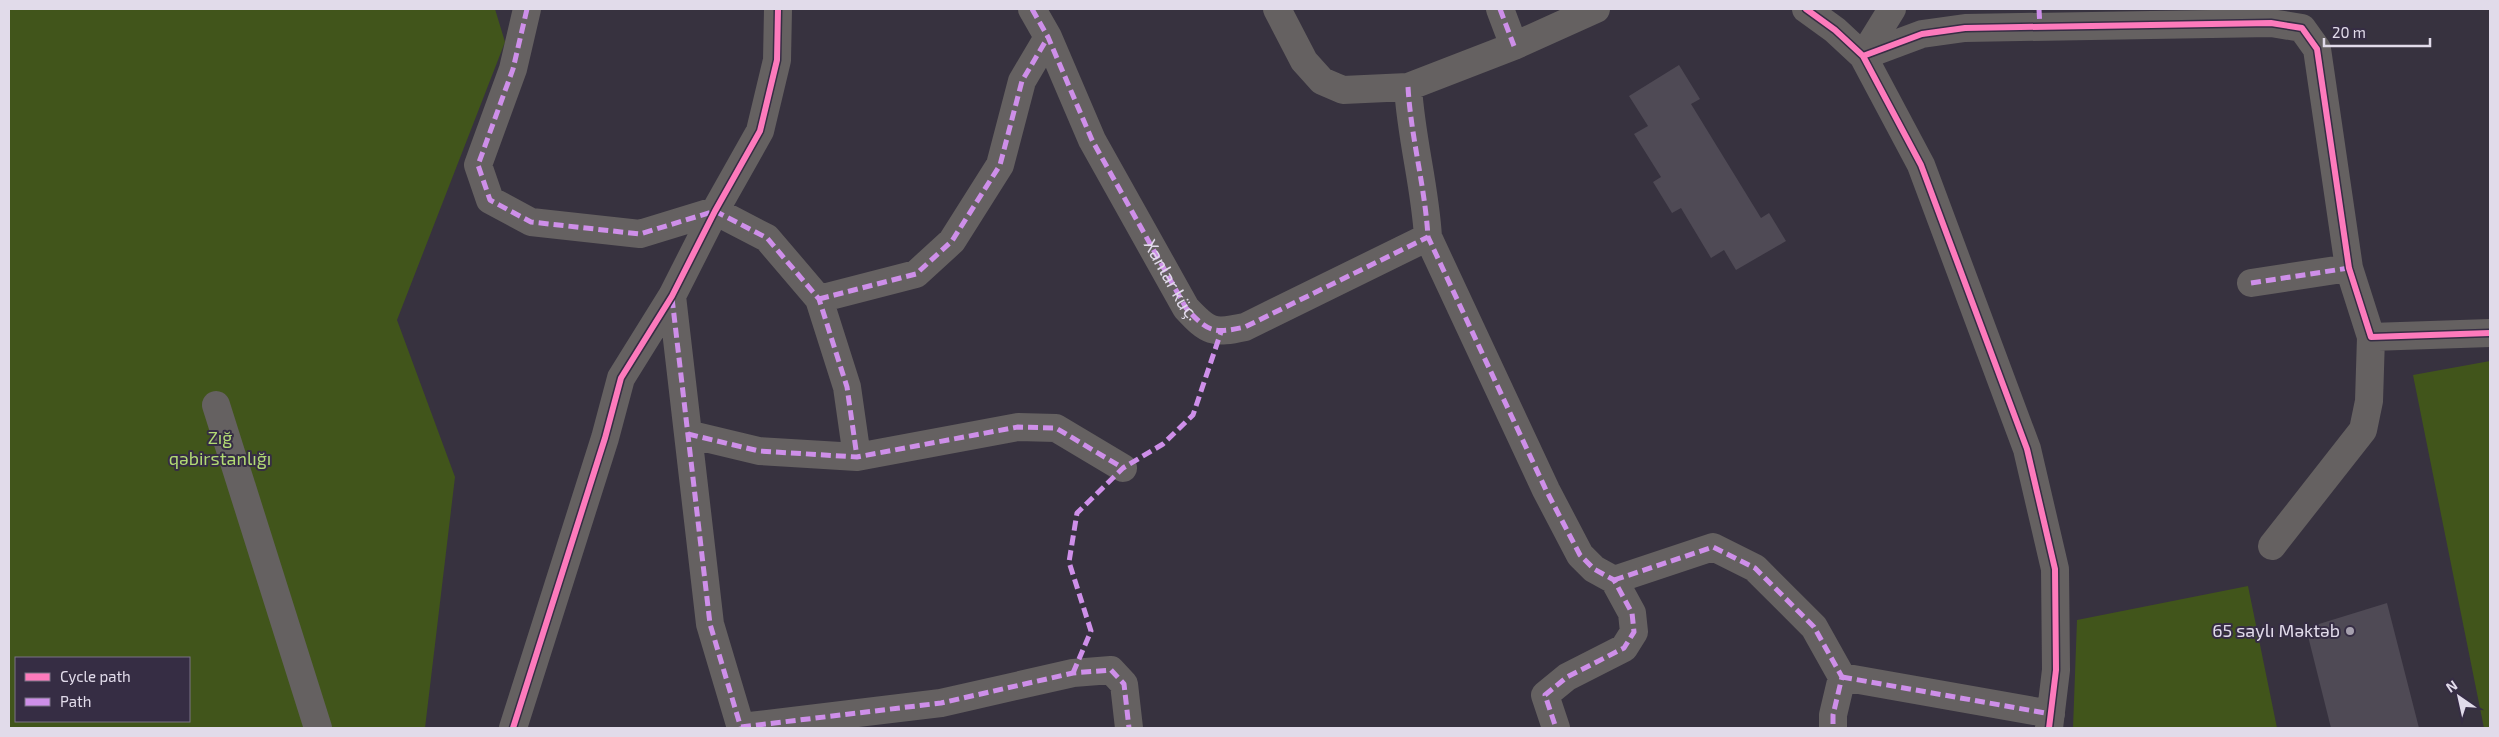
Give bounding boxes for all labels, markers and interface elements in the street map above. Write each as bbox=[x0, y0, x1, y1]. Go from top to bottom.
scale bar bbox=[2324, 15, 2430, 47]
text: 20 m bbox=[2332, 23, 2366, 41]
street label: Xanlar küç. bbox=[1140, 235, 1204, 325]
park label: Zığ qəbirstanlığı bbox=[169, 426, 271, 469]
place label: 65 saylı Məktəb bbox=[2212, 619, 2340, 641]
marker: 65 saylı Məktəb bbox=[2344, 625, 2356, 637]
legend bbox=[15, 657, 190, 722]
text: Cycle path bbox=[60, 667, 131, 685]
north arrow bbox=[2434, 672, 2484, 722]
text: N bbox=[2443, 676, 2460, 696]
text: Path bbox=[60, 692, 91, 710]

